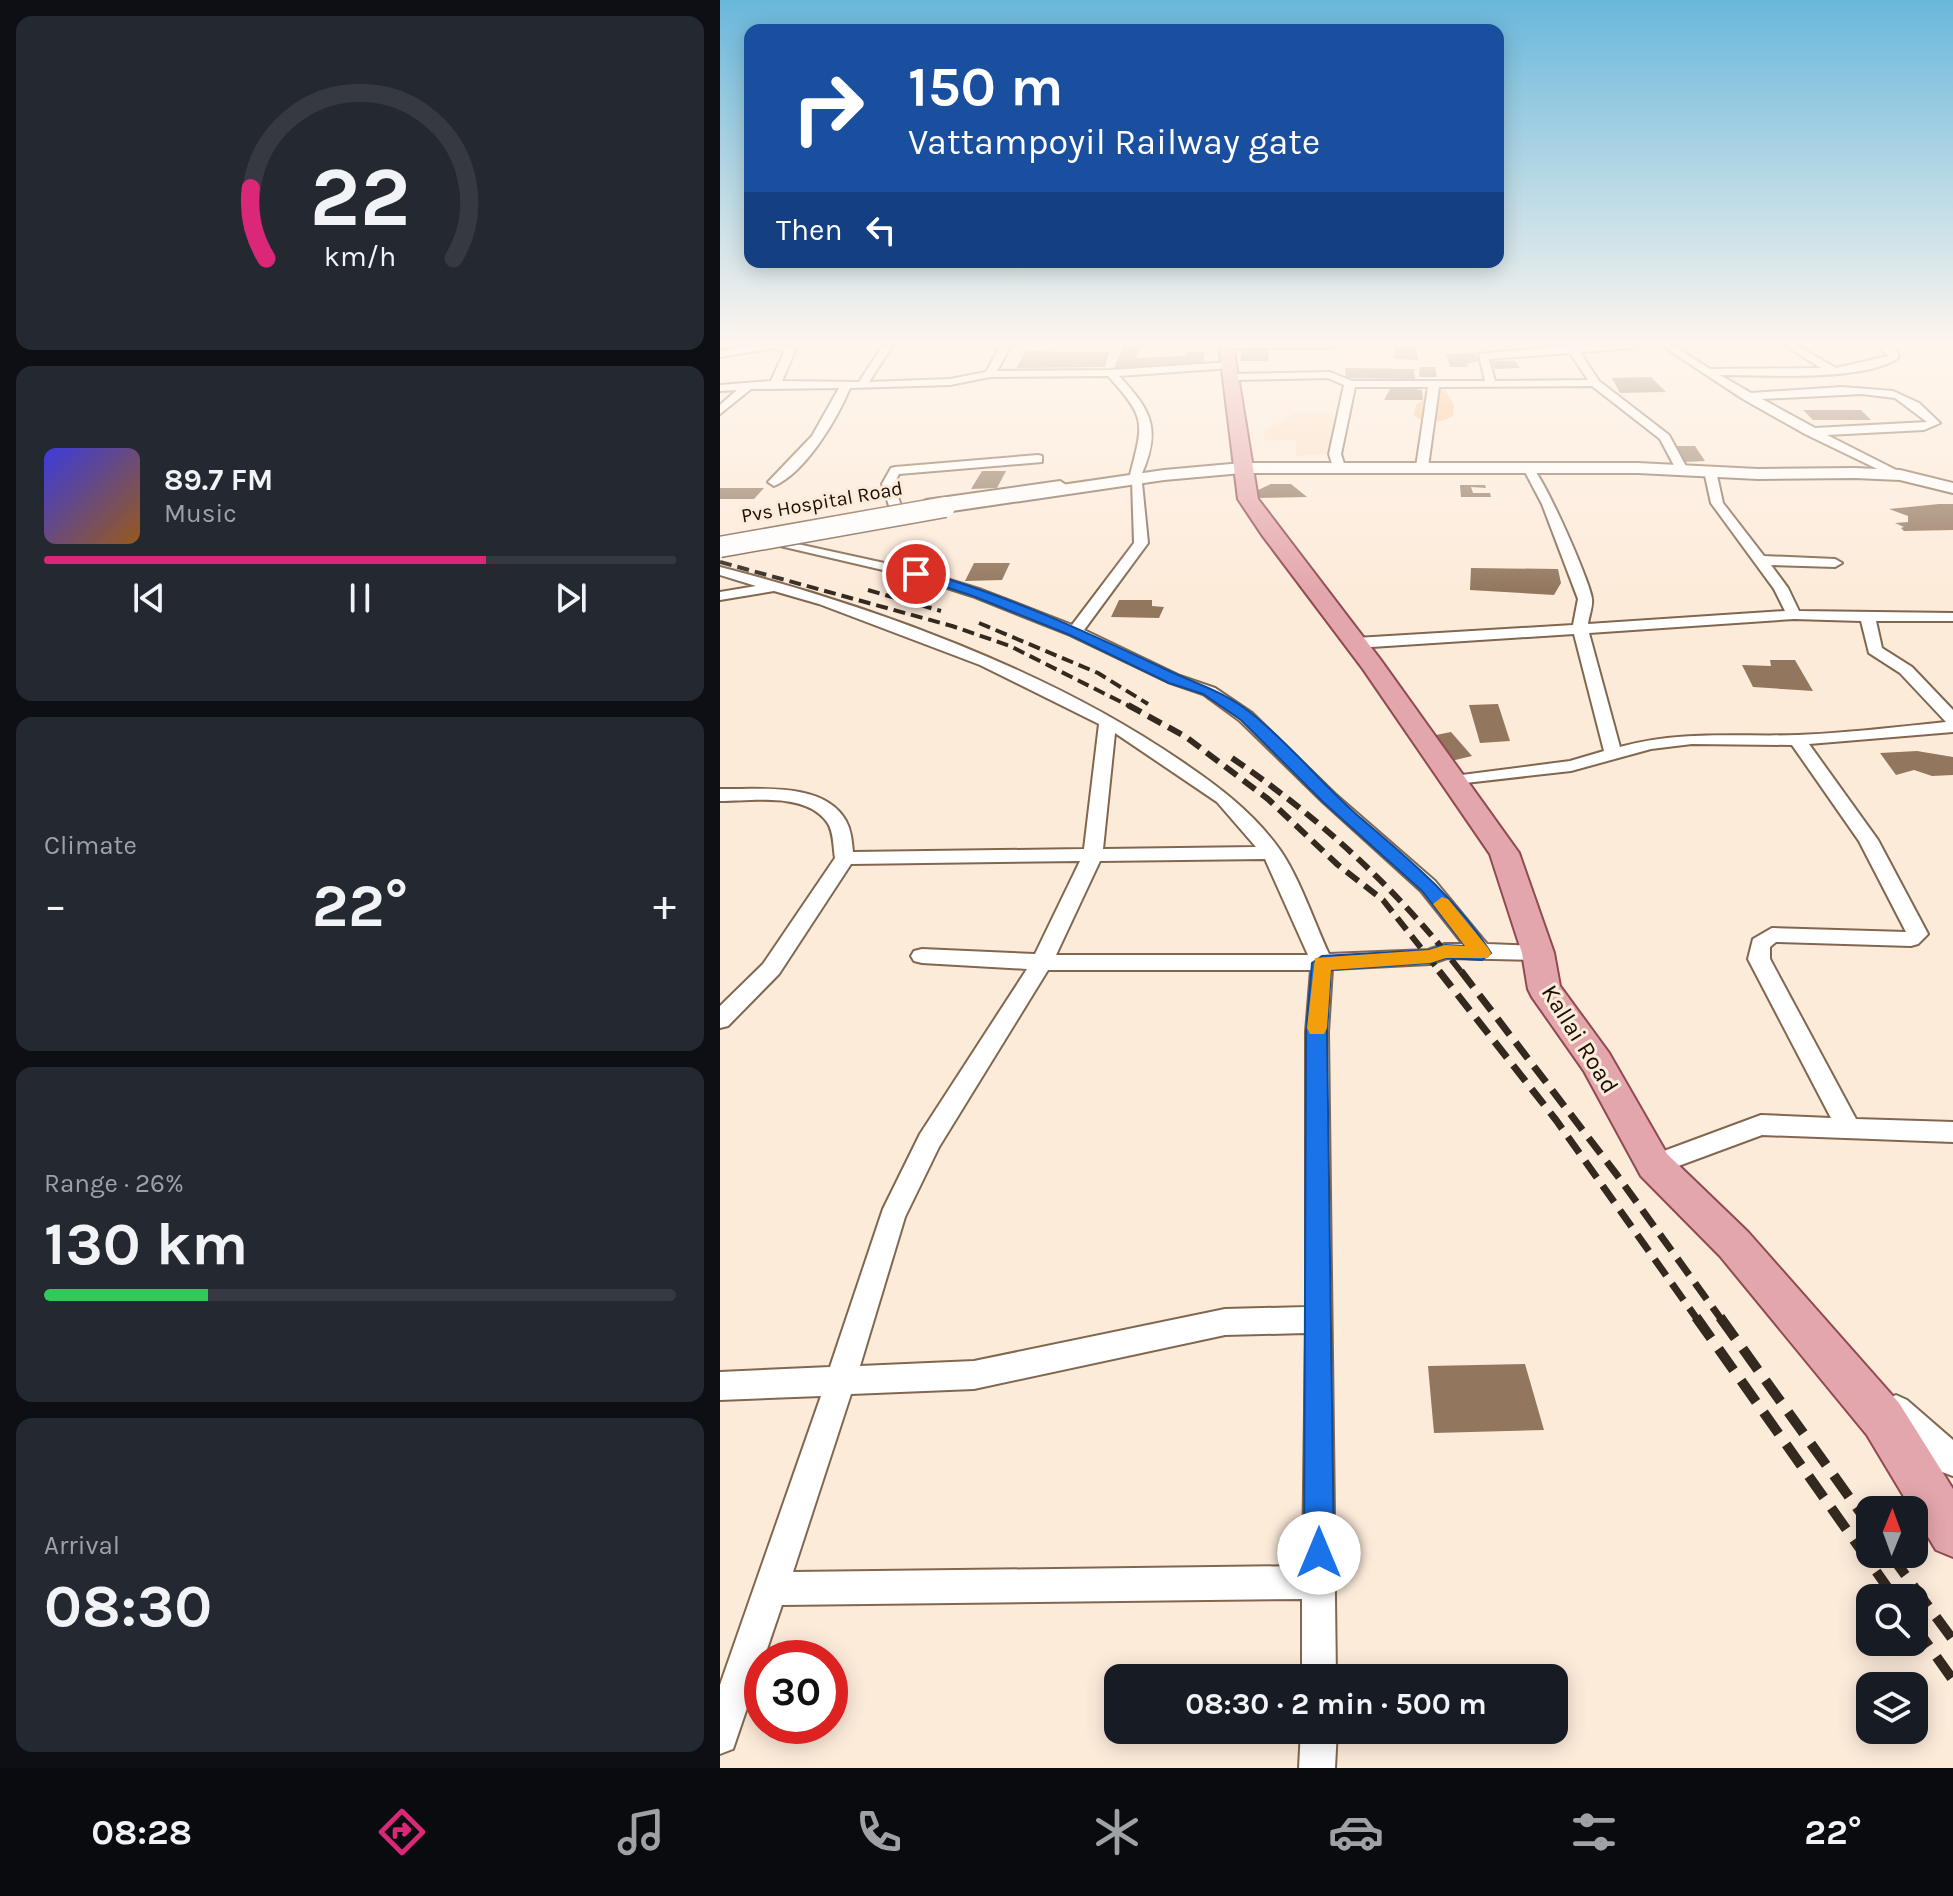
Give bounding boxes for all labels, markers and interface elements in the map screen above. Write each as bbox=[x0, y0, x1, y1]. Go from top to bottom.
text: 150 m bbox=[908, 54, 1063, 119]
icon: right bbox=[776, 56, 880, 160]
text: Vattampoyil Railway gate bbox=[908, 121, 1320, 163]
text: 22 bbox=[310, 149, 410, 246]
icon: left bbox=[859, 208, 903, 252]
text: Then bbox=[776, 212, 843, 248]
text: km/h bbox=[324, 240, 396, 273]
text: 89.7 FM bbox=[164, 462, 273, 498]
street label: Pvs Hospital Road bbox=[739, 476, 905, 528]
text: Music bbox=[164, 498, 237, 529]
pin bbox=[882, 540, 950, 608]
icon: arrive bbox=[894, 552, 938, 596]
icon: previous bbox=[127, 576, 171, 620]
icon: pause bbox=[338, 576, 382, 620]
icon: next bbox=[549, 576, 593, 620]
text: Climate bbox=[44, 830, 137, 861]
text: 22° bbox=[312, 871, 408, 941]
text: − bbox=[44, 880, 67, 931]
text: + bbox=[653, 880, 676, 931]
street label: Kallai Road bbox=[1536, 980, 1624, 1098]
text: Range · 26% bbox=[44, 1168, 184, 1199]
text: 130 km bbox=[44, 1209, 248, 1279]
north arrow bbox=[1856, 1496, 1928, 1568]
map controls bbox=[1856, 1496, 1928, 1744]
position arrow bbox=[1277, 1511, 1361, 1595]
text: Arrival bbox=[44, 1530, 120, 1561]
text: 08:30 bbox=[44, 1571, 212, 1641]
button: search bbox=[1856, 1584, 1928, 1656]
speed limit sign: 30 bbox=[744, 1640, 848, 1744]
button: layers bbox=[1856, 1672, 1928, 1744]
text: 08:30 · 2 min · 500 m bbox=[1185, 1686, 1487, 1722]
icon: directions bbox=[374, 1804, 430, 1860]
icon: music bbox=[613, 1804, 669, 1860]
icon: phone bbox=[851, 1804, 907, 1860]
icon: climate bbox=[1089, 1804, 1145, 1860]
icon: car bbox=[1328, 1804, 1384, 1860]
icon: filters bbox=[1566, 1804, 1622, 1860]
text: 08:28 bbox=[91, 1811, 192, 1853]
text: 22° bbox=[1804, 1811, 1862, 1853]

